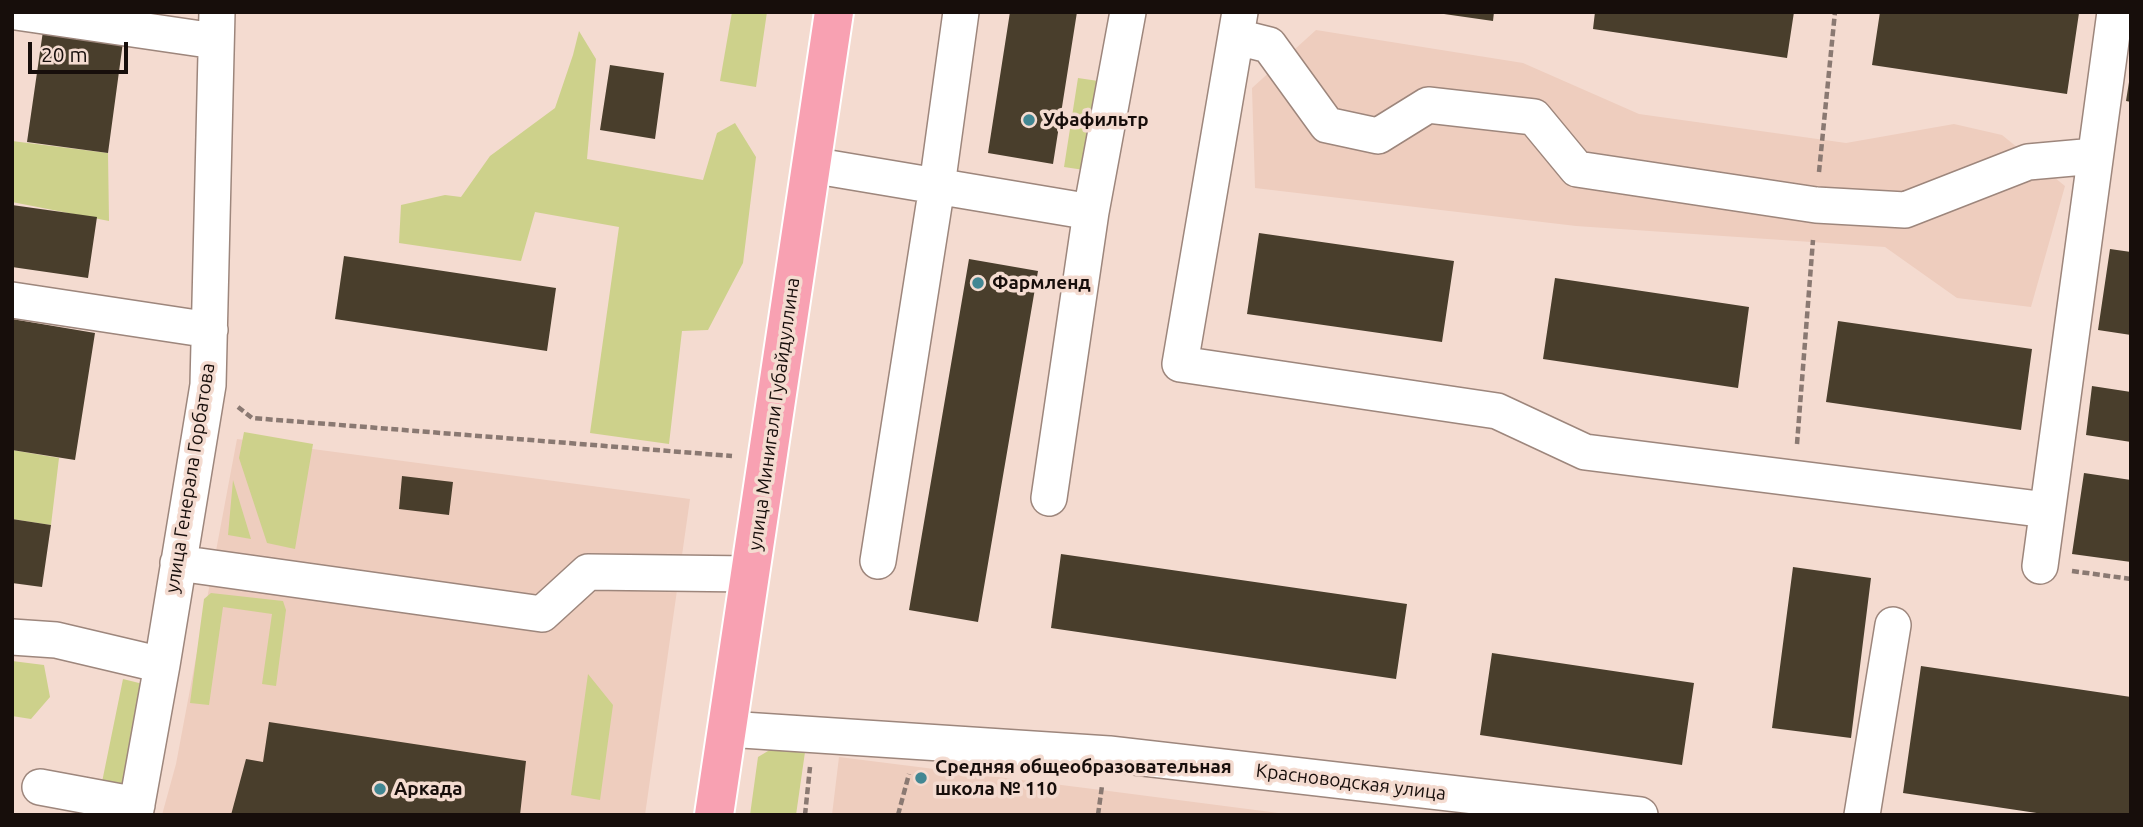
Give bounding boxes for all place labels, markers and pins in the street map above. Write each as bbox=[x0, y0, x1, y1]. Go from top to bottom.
place label: Уфафильтр bbox=[1043, 109, 1149, 131]
marker: Уфафильтр bbox=[1021, 112, 1037, 128]
place label: Фармленд bbox=[992, 272, 1091, 294]
marker: Фармленд bbox=[970, 275, 986, 291]
place label: Средняя общеобразовательная школа № 110 bbox=[935, 756, 1232, 800]
marker: Средняя общеобразовательная школа № 110 bbox=[913, 770, 929, 786]
place label: Аркада bbox=[394, 778, 462, 800]
marker: Аркада bbox=[372, 781, 388, 797]

